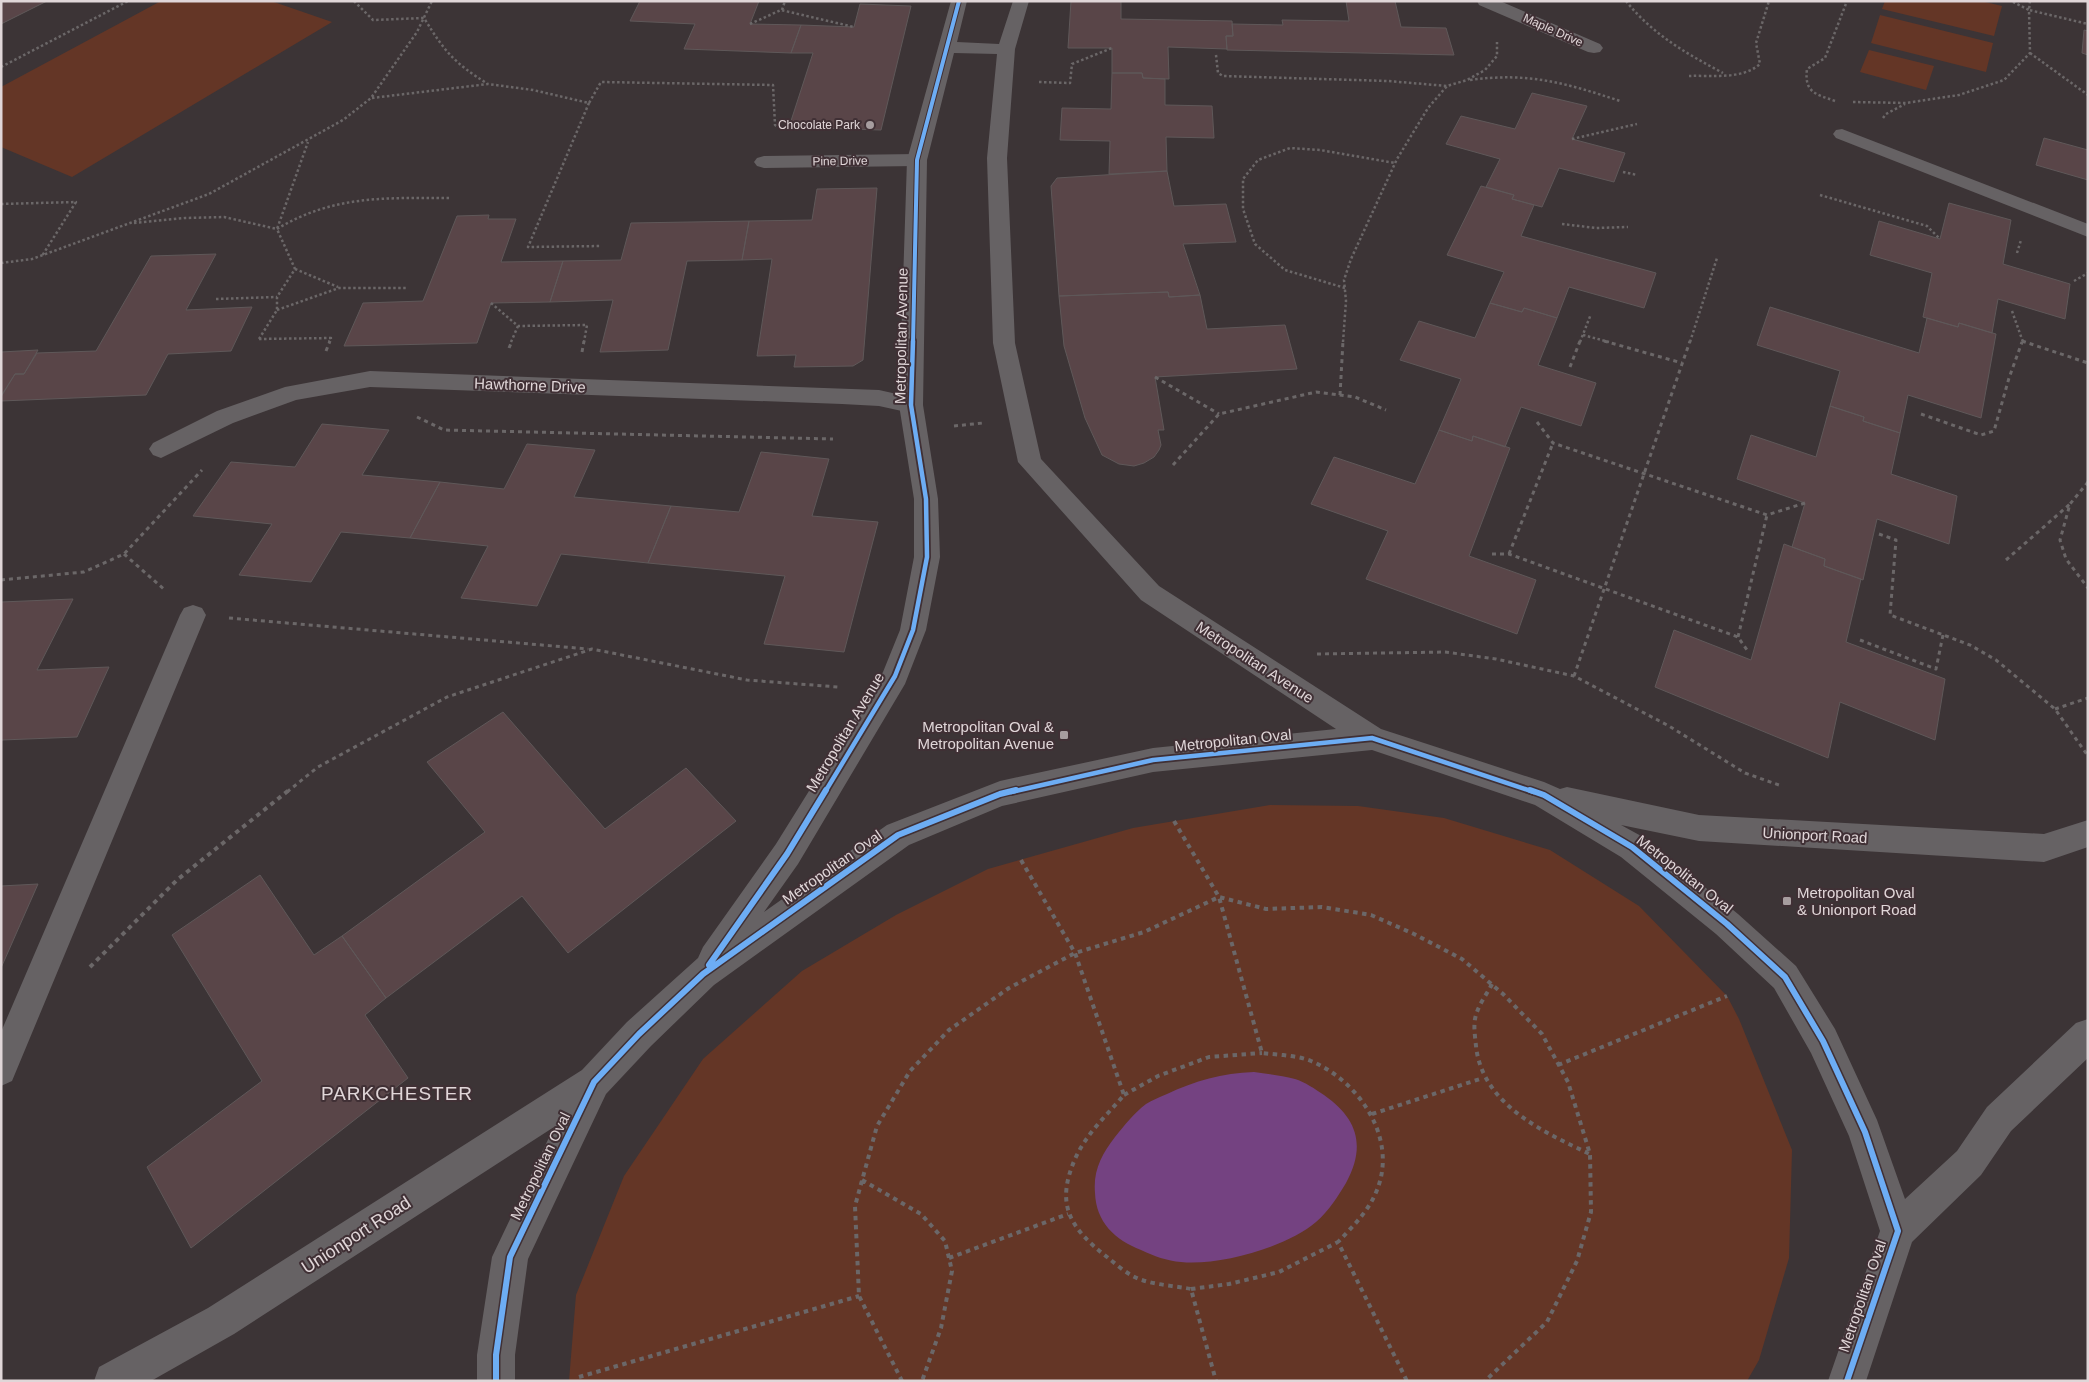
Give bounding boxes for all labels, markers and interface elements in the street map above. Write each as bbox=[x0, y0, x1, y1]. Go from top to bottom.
street label: Maple Drive bbox=[1521, 11, 1585, 50]
place label: Chocolate Park bbox=[778, 118, 861, 132]
marker: Chocolate Park bbox=[864, 119, 876, 131]
street label: Pine Drive bbox=[812, 154, 868, 168]
street label: Metropolitan Avenue bbox=[891, 268, 911, 404]
street label: Hawthorne Drive bbox=[474, 375, 586, 395]
street label: Metropolitan Avenue bbox=[1193, 618, 1317, 706]
street label: Metropolitan Avenue bbox=[803, 669, 887, 795]
place label: Metropolitan Oval & Metropolitan Avenue bbox=[918, 718, 1054, 752]
street label: Metropolitan Oval bbox=[1174, 725, 1292, 755]
marker: Metropolitan Oval & Metropolitan Avenue bbox=[1058, 729, 1070, 741]
street label: Unionport Road bbox=[1762, 824, 1868, 846]
street label: Metropolitan Oval bbox=[779, 826, 885, 908]
street label: Metropolitan Oval bbox=[1633, 831, 1737, 917]
place label: Metropolitan Oval & Unionport Road bbox=[1797, 884, 1916, 918]
marker: Metropolitan Oval & Unionport Road bbox=[1781, 895, 1793, 907]
district label: PARKCHESTER bbox=[321, 1083, 473, 1104]
street label: Metropolitan Oval bbox=[507, 1109, 573, 1223]
street label: Unionport Road bbox=[298, 1192, 414, 1278]
street label: Metropolitan Oval bbox=[1835, 1238, 1889, 1354]

